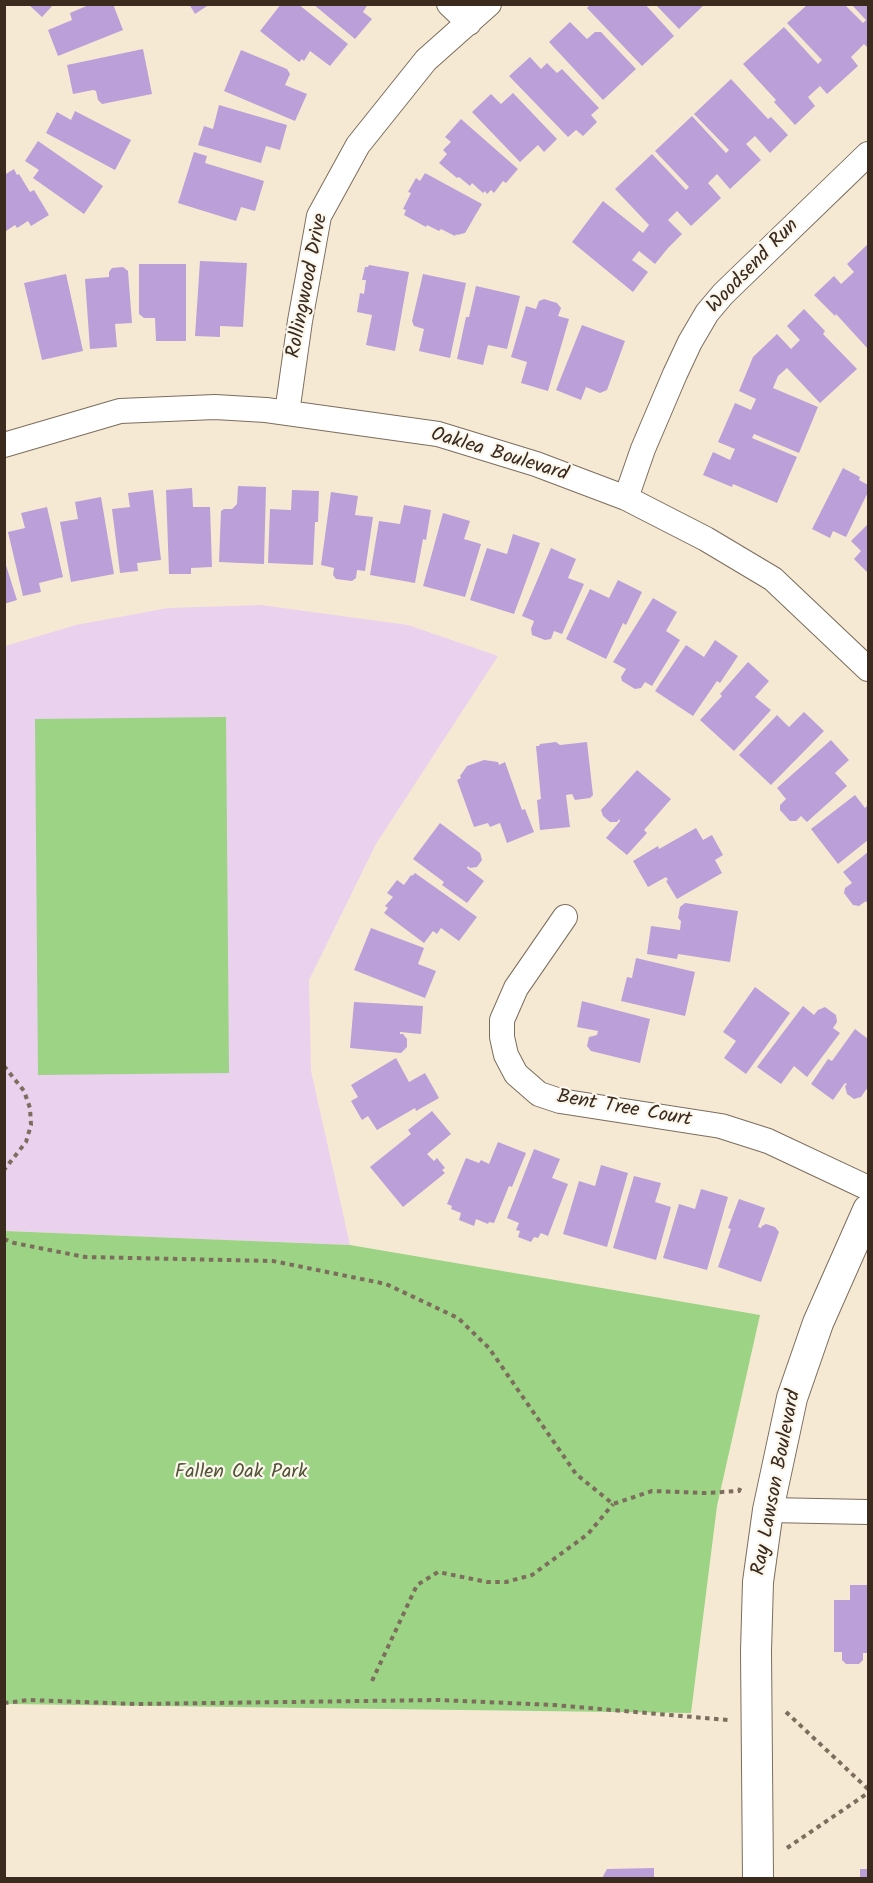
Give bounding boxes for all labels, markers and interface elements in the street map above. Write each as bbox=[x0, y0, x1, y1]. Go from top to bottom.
street label: Rollingwood Drive bbox=[283, 212, 335, 360]
street label: Woodsend Run bbox=[703, 215, 805, 319]
street label: Oaklea Boulevard bbox=[428, 424, 570, 488]
street label: Bent Tree Court bbox=[555, 1086, 693, 1134]
street label: Ray Lawson Boulevard bbox=[748, 1388, 808, 1578]
park label: Fallen Oak Park bbox=[175, 1462, 307, 1486]

